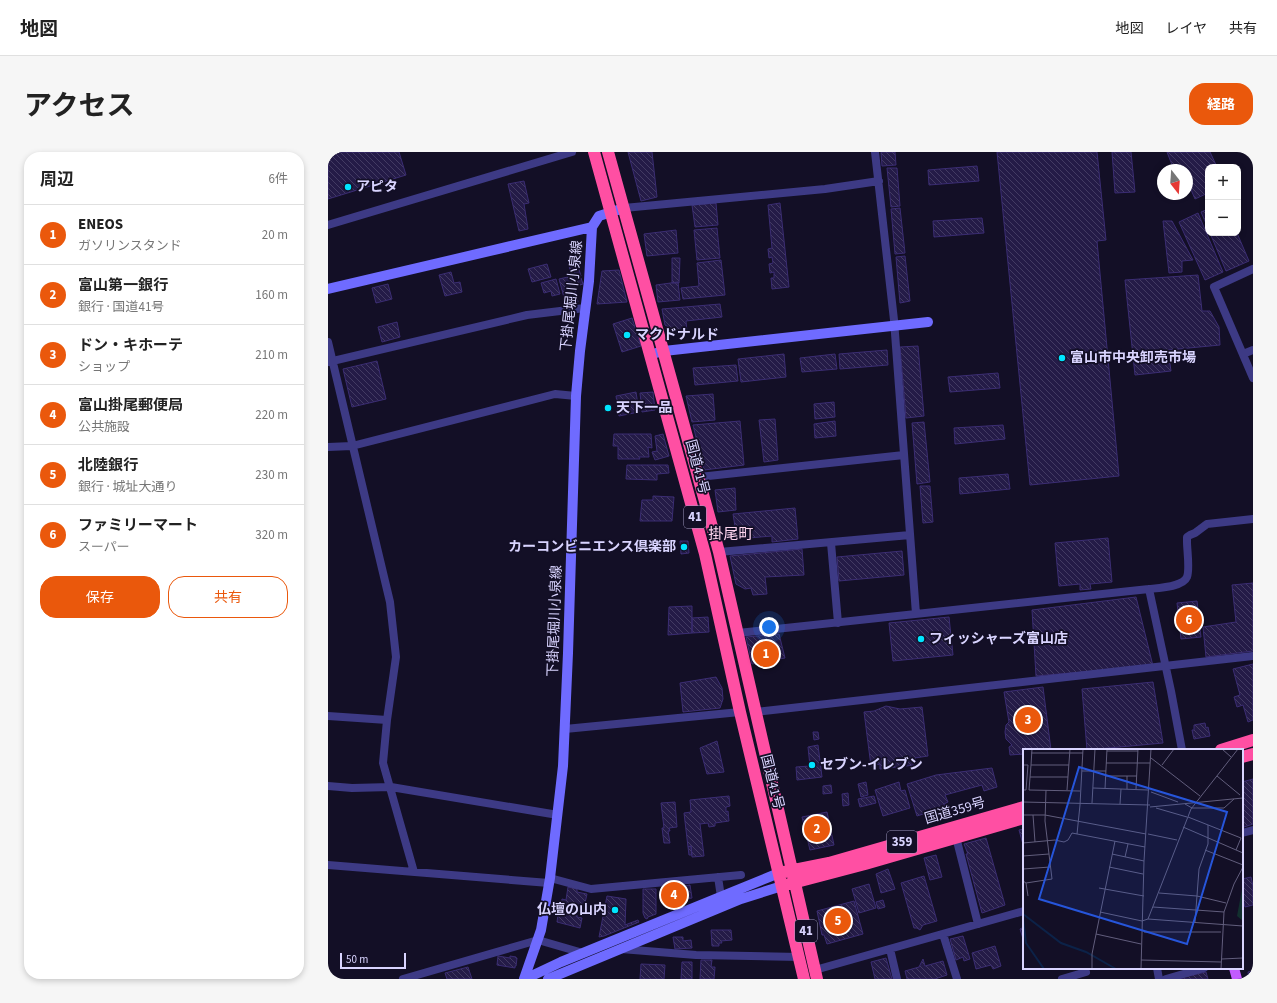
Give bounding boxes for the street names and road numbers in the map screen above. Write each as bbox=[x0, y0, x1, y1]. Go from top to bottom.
street label: 下掛尾堀川小泉線 bbox=[556, 239, 588, 353]
street label: 国道41号 bbox=[680, 437, 714, 497]
road number: 41 bbox=[684, 506, 706, 528]
street label: 下掛尾堀川小泉線 bbox=[543, 565, 567, 677]
street label: 国道41号 bbox=[756, 752, 788, 812]
street label: 国道359号 bbox=[922, 793, 988, 829]
road number: 359 bbox=[887, 831, 917, 853]
road number: 41 bbox=[795, 920, 817, 942]

